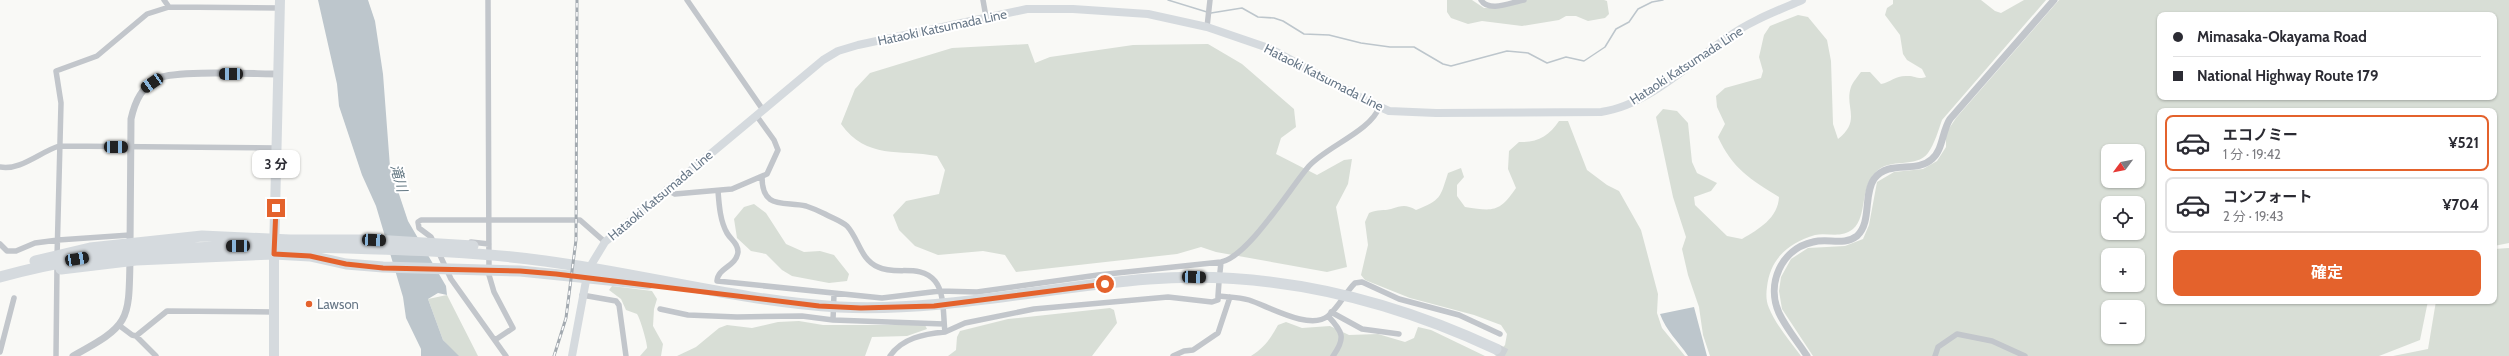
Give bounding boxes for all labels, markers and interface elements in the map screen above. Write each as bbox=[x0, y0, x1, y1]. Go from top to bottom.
street label: Hataoki Katsumada Line bbox=[876, 5, 1008, 49]
street label: Hataoki Katsumada Line bbox=[1626, 22, 1746, 108]
text: Mimasaka-Okayama Road bbox=[2197, 28, 2367, 46]
street label: Hataoki Katsumada Line bbox=[1262, 40, 1387, 114]
text: National Highway Route 179 bbox=[2197, 67, 2378, 85]
car bbox=[219, 68, 243, 80]
car bbox=[139, 71, 165, 95]
icon: car bbox=[2175, 125, 2211, 161]
text: エコノミー bbox=[2223, 126, 2298, 144]
text: ¥521 bbox=[2448, 134, 2479, 152]
car bbox=[104, 141, 128, 153]
north arrow bbox=[2101, 144, 2145, 188]
map controls bbox=[2101, 144, 2145, 344]
street label: Hataoki Katsumada Line bbox=[604, 146, 716, 243]
text: 1 分 · 19:42 bbox=[2223, 146, 2281, 162]
callout: 3 分 bbox=[252, 150, 300, 178]
text: 3 分 bbox=[265, 156, 287, 172]
water label: 滝川 bbox=[387, 162, 412, 196]
icon: car bbox=[2175, 187, 2211, 223]
text: コンフォート bbox=[2223, 188, 2313, 206]
button: locate bbox=[2101, 196, 2145, 240]
text: ¥704 bbox=[2443, 196, 2479, 214]
route end bbox=[267, 199, 285, 217]
text: 2 分 · 19:43 bbox=[2223, 208, 2284, 224]
car bbox=[362, 233, 386, 247]
car bbox=[226, 240, 250, 252]
button: + bbox=[2101, 248, 2145, 292]
button: 確定 bbox=[2173, 250, 2481, 296]
car bbox=[64, 251, 90, 267]
car bbox=[1182, 271, 1206, 283]
route start bbox=[1096, 275, 1114, 293]
place label: Lawson bbox=[317, 296, 359, 312]
marker: Lawson bbox=[304, 299, 314, 309]
button: − bbox=[2101, 300, 2145, 344]

